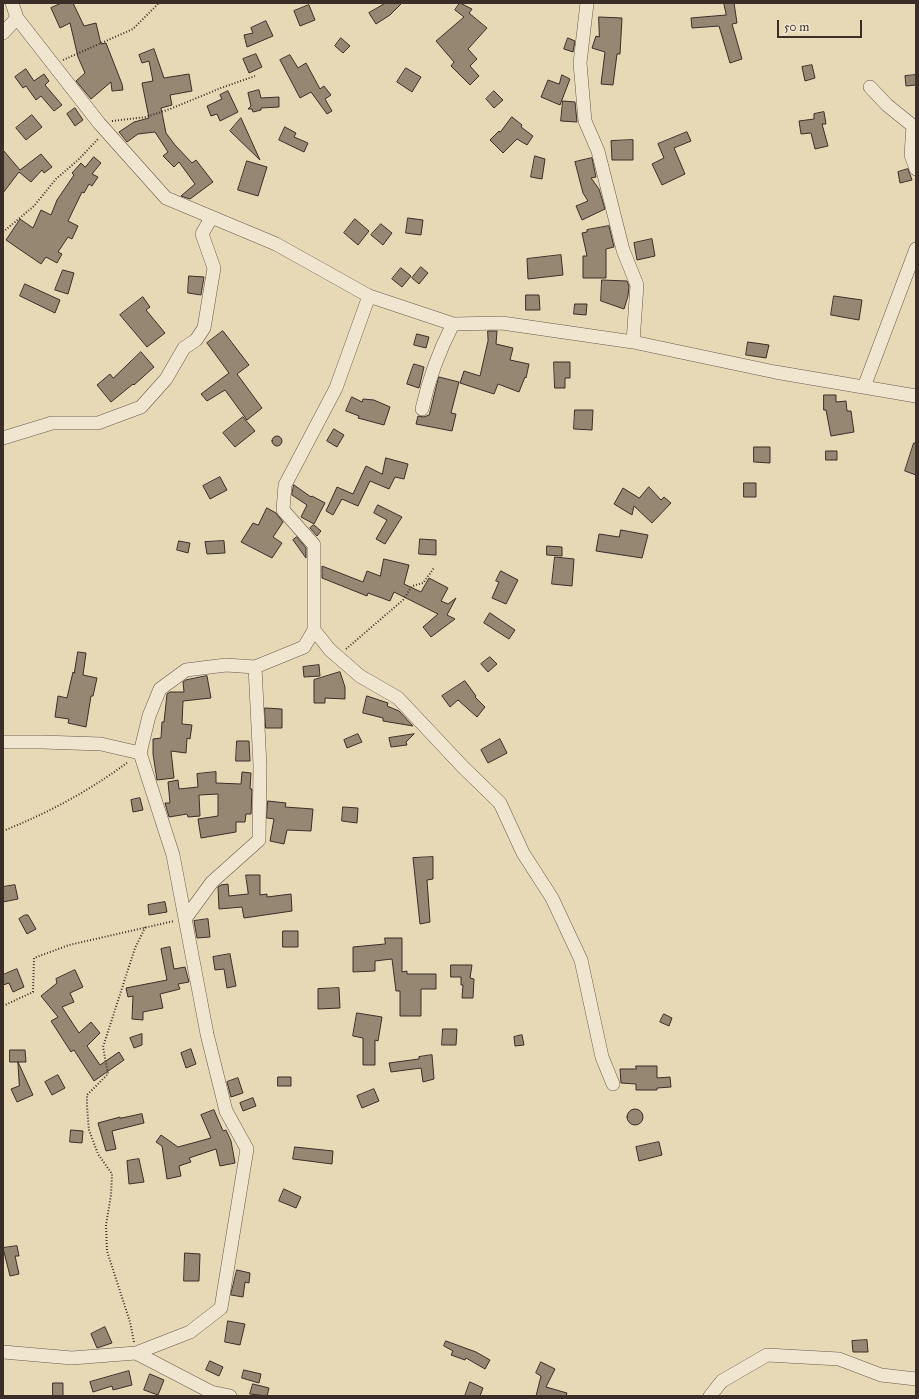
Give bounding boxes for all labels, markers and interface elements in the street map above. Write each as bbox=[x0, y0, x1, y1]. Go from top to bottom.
scale bar bbox=[779, 12, 864, 38]
text: 50 m bbox=[784, 20, 809, 34]

